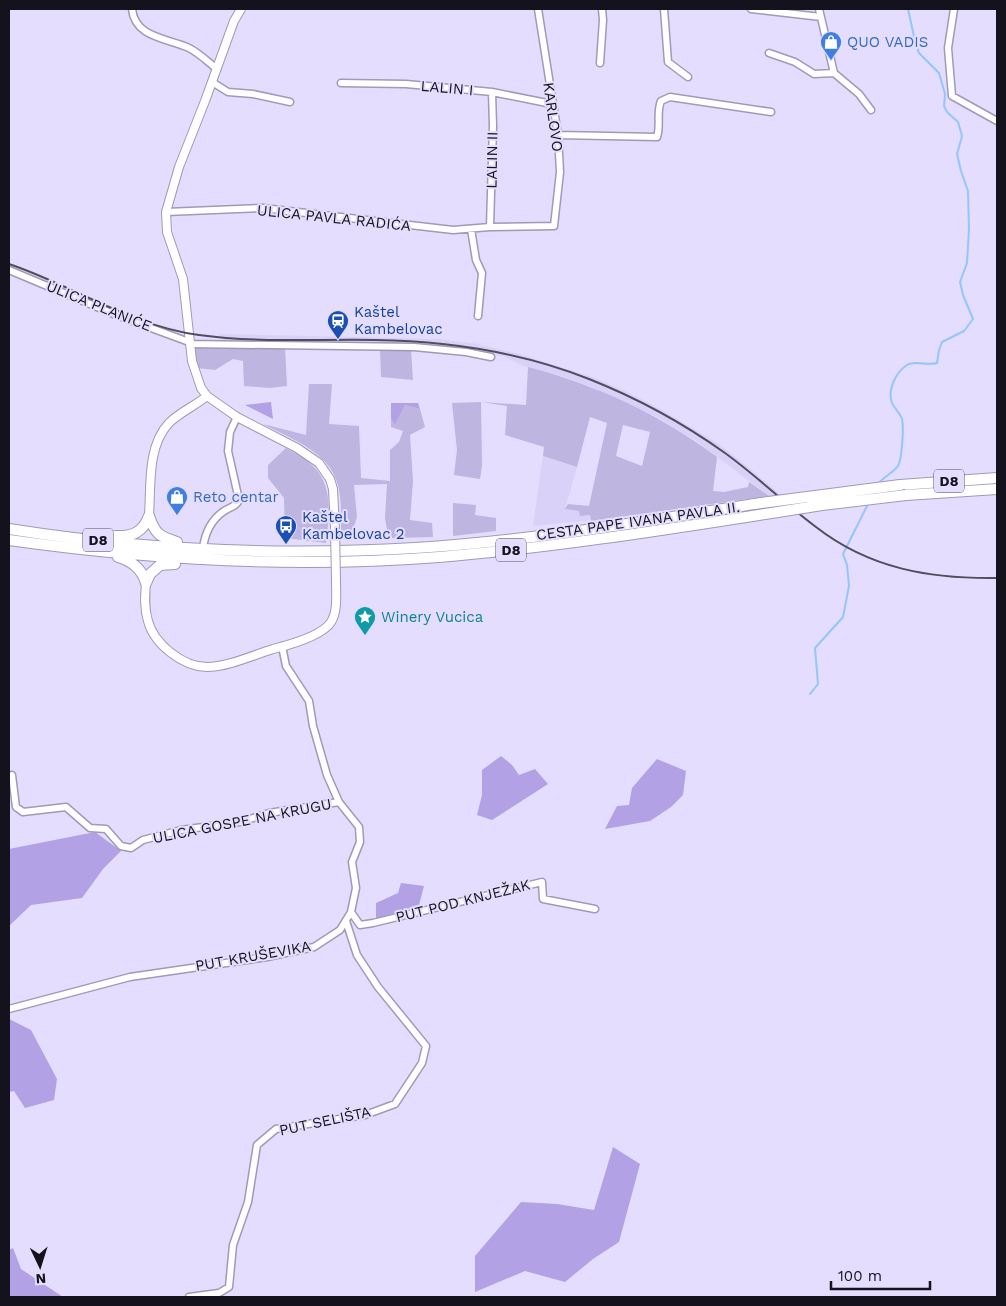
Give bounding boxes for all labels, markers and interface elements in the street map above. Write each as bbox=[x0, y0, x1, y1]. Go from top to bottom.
shop icon: QUO VADIS bbox=[819, 30, 843, 61]
place label: QUO VADIS bbox=[847, 33, 928, 51]
street label: LALIN I bbox=[420, 77, 474, 99]
street label: KARLOVO bbox=[539, 81, 567, 153]
street label: LALIN II bbox=[483, 131, 501, 189]
street label: ULICA PAVLA RADIĆA bbox=[256, 200, 412, 235]
street label: ULICA PLANIĆE bbox=[44, 276, 155, 335]
place label: Kaštel Kambelovac bbox=[354, 303, 443, 338]
station icon: Kaštel Kambelovac bbox=[326, 309, 350, 340]
road number: D8 bbox=[934, 470, 964, 492]
shop icon: Reto centar bbox=[165, 485, 189, 516]
place label: Reto centar bbox=[193, 488, 279, 506]
street label: CESTA PAPE IVANA PAVLA II. bbox=[535, 498, 741, 544]
place label: Kaštel Kambelovac 2 bbox=[302, 508, 404, 543]
bus stop icon: Kaštel Kambelovac 2 bbox=[274, 514, 298, 545]
road number: D8 bbox=[83, 528, 113, 552]
road number: D8 bbox=[496, 538, 526, 562]
place icon: Winery Vucica bbox=[353, 605, 377, 636]
place label: Winery Vucica bbox=[381, 608, 484, 626]
street label: ULICA GOSPE NA KRUGU bbox=[151, 795, 333, 847]
street label: PUT POD KNJEŽAK bbox=[394, 876, 532, 926]
street label: PUT KRUŠEVIKA bbox=[194, 936, 312, 975]
street label: PUT SELIŠTA bbox=[277, 1102, 372, 1139]
north arrow bbox=[15, 1241, 65, 1291]
scale bar bbox=[831, 1258, 930, 1290]
text: 100 m bbox=[838, 1267, 882, 1285]
text: N bbox=[35, 1271, 47, 1287]

